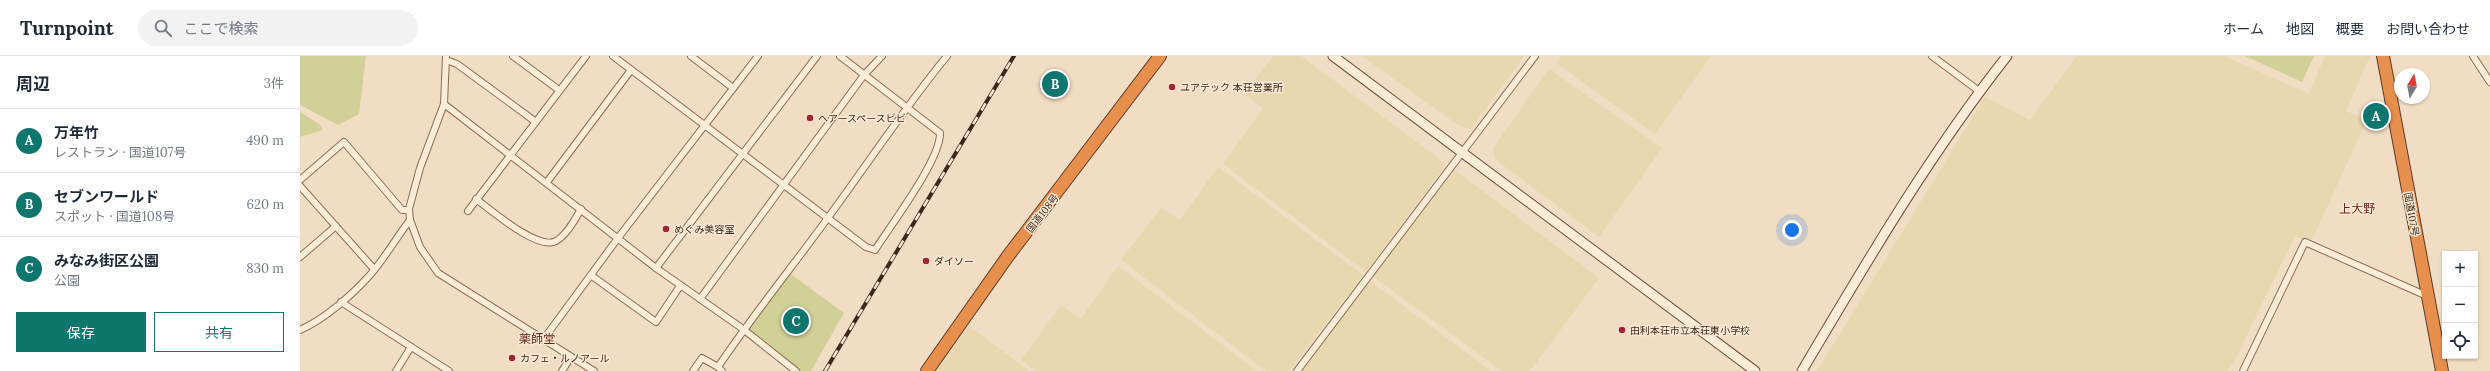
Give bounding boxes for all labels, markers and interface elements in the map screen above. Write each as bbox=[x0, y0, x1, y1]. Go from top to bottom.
search box bbox=[138, 10, 418, 46]
text: Turnpoint bbox=[20, 16, 114, 40]
icon: search bbox=[152, 17, 174, 39]
text: ここで検索 bbox=[184, 19, 259, 38]
text: ホーム bbox=[2222, 20, 2264, 38]
text: 地図 bbox=[2286, 20, 2314, 38]
text: 概要 bbox=[2336, 20, 2364, 38]
text: お問い合わせ bbox=[2386, 20, 2470, 38]
north arrow bbox=[2394, 68, 2430, 104]
pin: B bbox=[1042, 69, 1068, 99]
text: 周辺 bbox=[16, 73, 50, 95]
text: 3件 bbox=[264, 75, 284, 92]
place label: ユアテック 本荘営業所 bbox=[1180, 81, 1283, 94]
marker: ユアテック 本荘営業所 bbox=[1167, 82, 1177, 92]
pin: A bbox=[2363, 101, 2389, 131]
place label: ヘアースペースビビ bbox=[818, 112, 906, 125]
marker: ヘアースペースビビ bbox=[805, 113, 815, 123]
text: 万年竹 bbox=[54, 123, 99, 142]
text: A bbox=[25, 132, 33, 149]
text: 490 m bbox=[246, 132, 284, 149]
text: レストラン · 国道107号 bbox=[54, 144, 187, 161]
text: セブンワールド bbox=[54, 187, 159, 206]
street label: 国道108号 bbox=[1023, 191, 1062, 235]
street label: 国道107号 bbox=[2401, 191, 2422, 237]
text: B bbox=[25, 196, 33, 213]
text: 620 m bbox=[246, 196, 284, 213]
district label: 上大野 bbox=[2339, 201, 2375, 216]
text: スポット · 国道108号 bbox=[54, 208, 175, 225]
your location bbox=[1782, 220, 1802, 240]
place label: めぐみ美容室 bbox=[674, 223, 734, 236]
marker: めぐみ美容室 bbox=[661, 224, 671, 234]
text: みなみ街区公園 bbox=[54, 251, 159, 270]
map controls bbox=[2442, 251, 2478, 359]
button: + bbox=[2442, 251, 2478, 287]
place label: ダイソー bbox=[934, 255, 974, 268]
marker: ダイソー bbox=[921, 256, 931, 266]
text: C bbox=[25, 260, 33, 277]
text: 830 m bbox=[246, 260, 284, 277]
text: 公園 bbox=[54, 272, 80, 289]
button: − bbox=[2442, 287, 2478, 323]
pin: C bbox=[783, 306, 809, 336]
button: 保存 bbox=[16, 312, 146, 352]
button: 共有 bbox=[154, 312, 284, 352]
button: locate bbox=[2442, 323, 2478, 359]
place label: 由利本荘市立本荘東小学校 bbox=[1630, 324, 1750, 337]
marker: 由利本荘市立本荘東小学校 bbox=[1617, 325, 1627, 335]
district label: 薬師堂 bbox=[519, 331, 555, 346]
place label: カフェ・ルノアール bbox=[520, 352, 609, 365]
marker: カフェ・ルノアール bbox=[507, 353, 517, 363]

